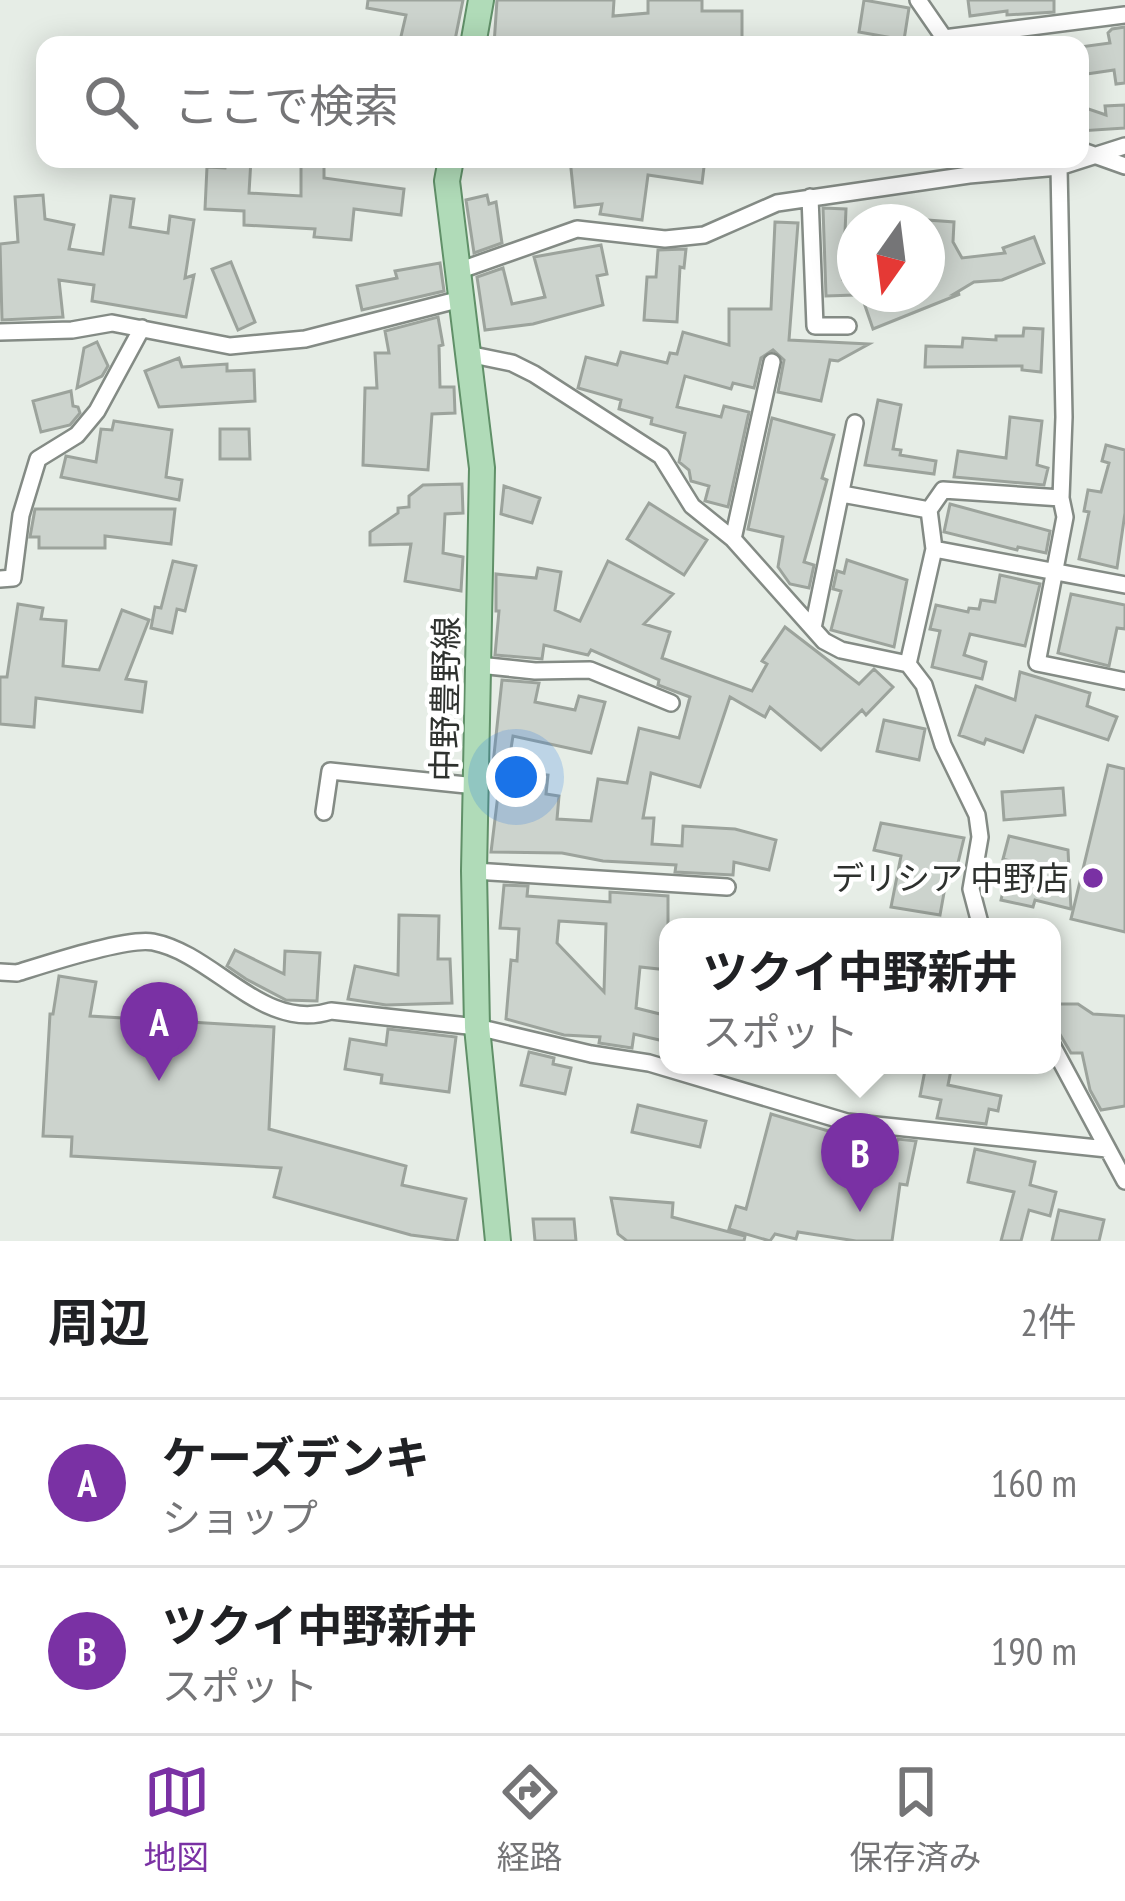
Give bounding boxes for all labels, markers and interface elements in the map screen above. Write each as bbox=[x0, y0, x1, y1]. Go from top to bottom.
search box bbox=[36, 36, 1089, 168]
icon: search bbox=[78, 69, 144, 135]
text: ここで検索 bbox=[174, 76, 399, 134]
north arrow bbox=[837, 204, 945, 312]
street label: 中野豊野線 bbox=[422, 616, 467, 782]
your location bbox=[486, 747, 546, 807]
place label: デリシア 中野店 bbox=[831, 856, 1069, 899]
marker: デリシア 中野店 bbox=[1080, 865, 1106, 891]
popup bbox=[659, 918, 1061, 1074]
text: ツクイ中野新井 bbox=[702, 942, 1018, 1000]
pin: A bbox=[120, 982, 198, 1081]
text: スポット bbox=[702, 1006, 859, 1057]
pin: B bbox=[821, 1113, 899, 1212]
text: 周辺 bbox=[48, 1289, 150, 1355]
text: 2件 bbox=[1020, 1296, 1077, 1347]
text: ケーズデンキ bbox=[162, 1428, 430, 1486]
text: A bbox=[77, 1457, 97, 1508]
text: 160 m bbox=[991, 1457, 1077, 1508]
text: ショップ bbox=[162, 1492, 318, 1543]
text: ツクイ中野新井 bbox=[162, 1596, 477, 1654]
text: B bbox=[77, 1625, 97, 1676]
text: 190 m bbox=[991, 1625, 1077, 1676]
text: スポット bbox=[162, 1660, 318, 1711]
tab: 地図 bbox=[144, 1759, 210, 1879]
tab: 経路 bbox=[497, 1759, 563, 1879]
tab: 保存済み bbox=[850, 1759, 982, 1879]

